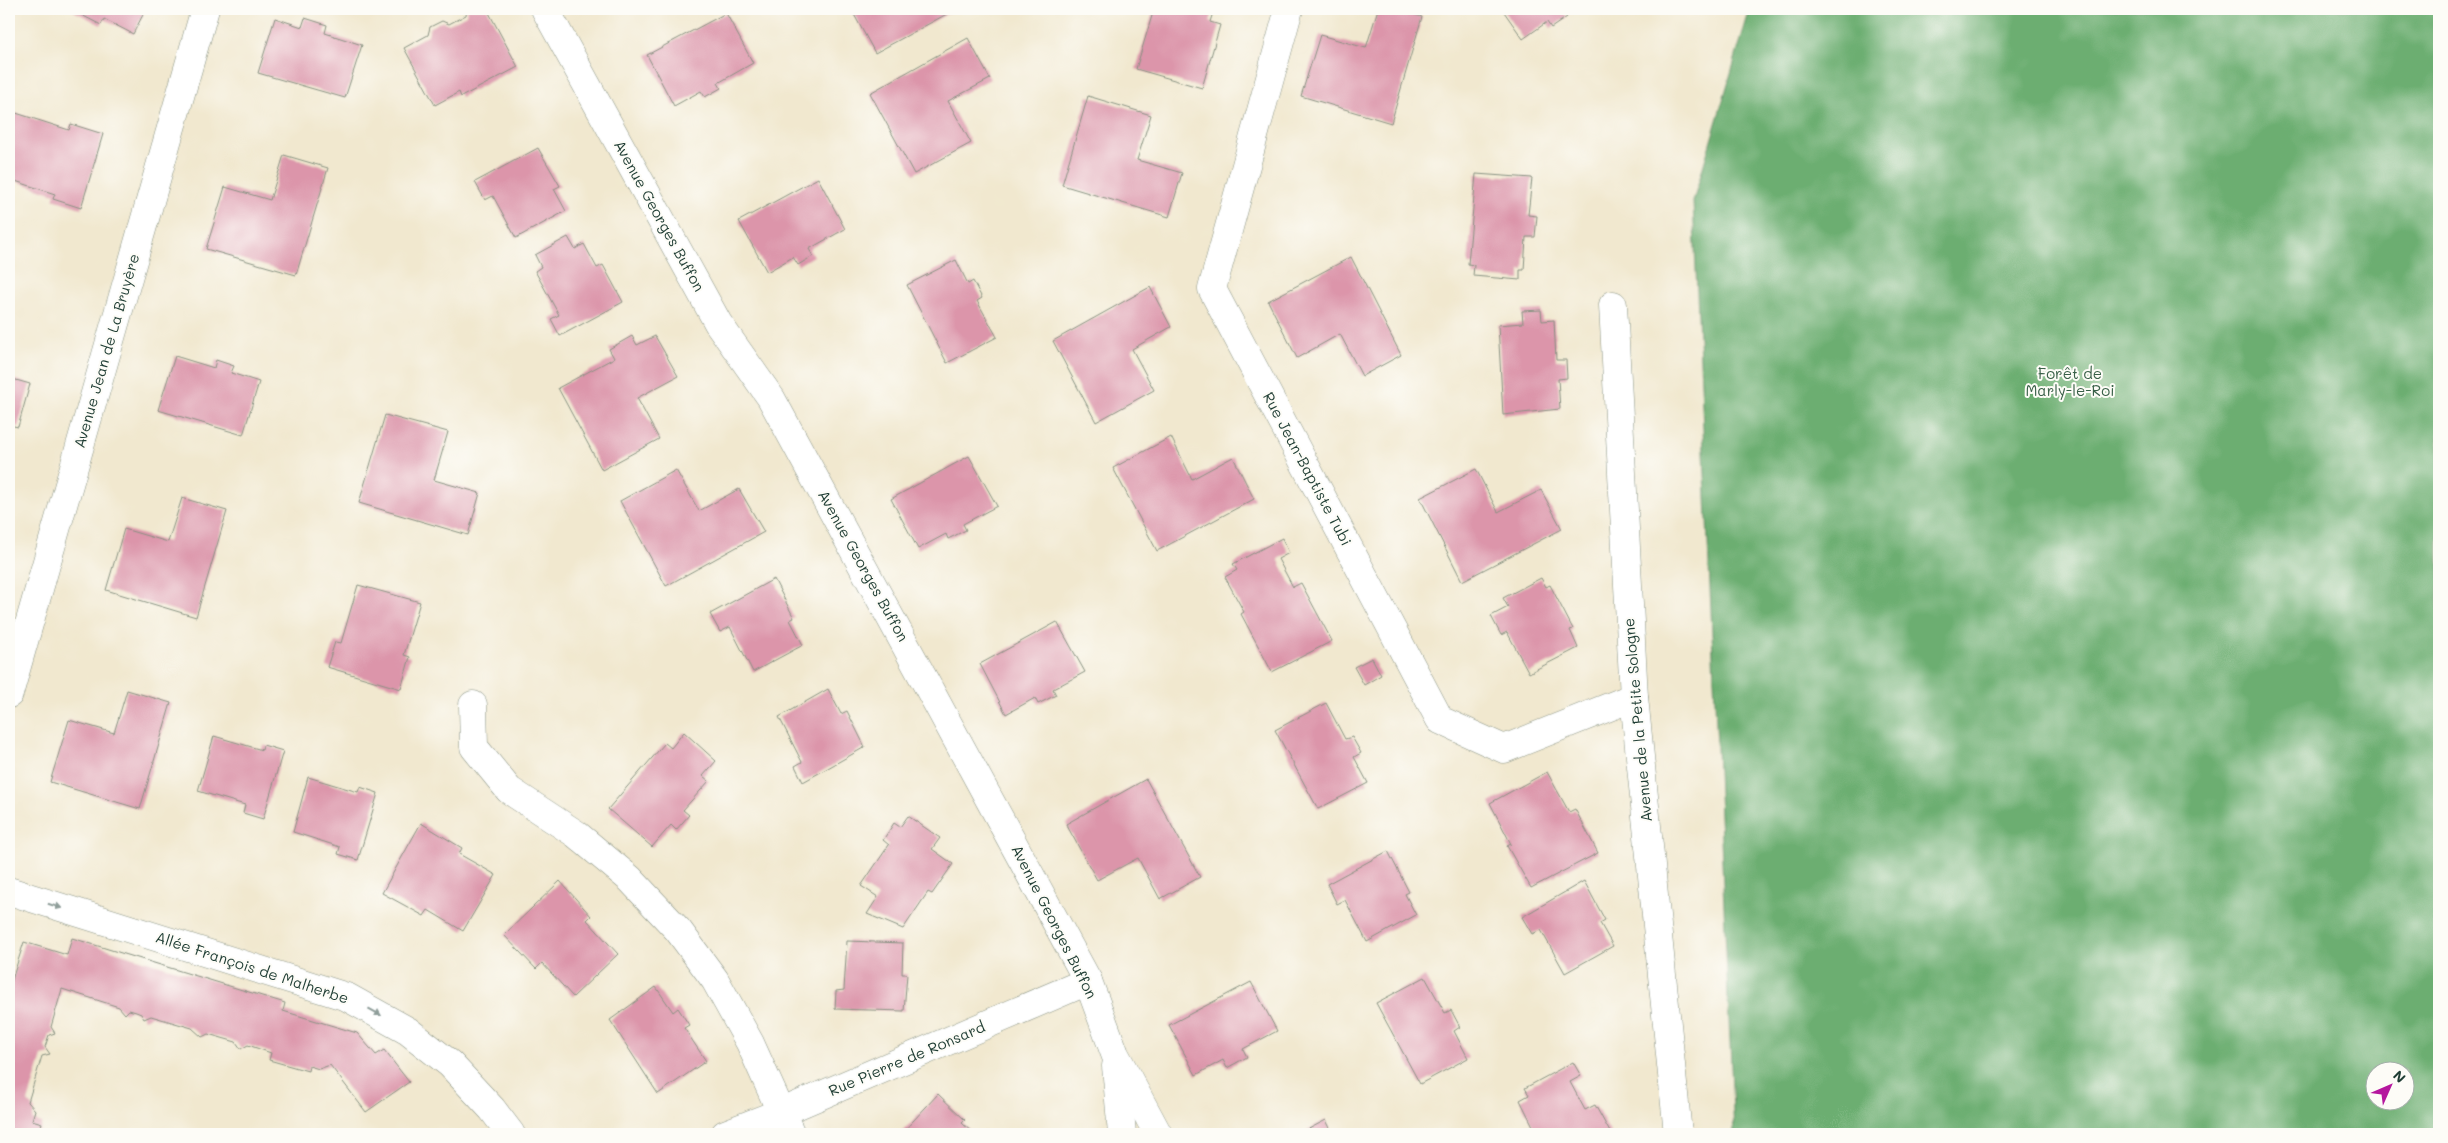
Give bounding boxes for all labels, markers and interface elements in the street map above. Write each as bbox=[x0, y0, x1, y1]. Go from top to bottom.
street label: Avenue Georges Buffon bbox=[610, 136, 710, 295]
street label: Avenue Jean de La Bruyère bbox=[69, 251, 143, 450]
park label: Forêt de Marly-le-Roi bbox=[2025, 363, 2115, 400]
street label: Rue Jean-Baptiste Tubi bbox=[1259, 388, 1357, 549]
street label: Avenue Georges Buffon bbox=[814, 486, 914, 645]
street label: Avenue de la Petite Sologne bbox=[1618, 617, 1656, 823]
street label: Avenue Georges Buffon bbox=[1007, 841, 1102, 1002]
one-way arrow bbox=[48, 902, 63, 910]
street label: Allée François de Malherbe bbox=[153, 926, 351, 1008]
one-way arrow bbox=[368, 1008, 382, 1016]
street label: Rue Pierre de Ronsard bbox=[825, 1016, 988, 1100]
north arrow bbox=[2366, 1060, 2416, 1110]
text: N bbox=[2389, 1066, 2410, 1087]

